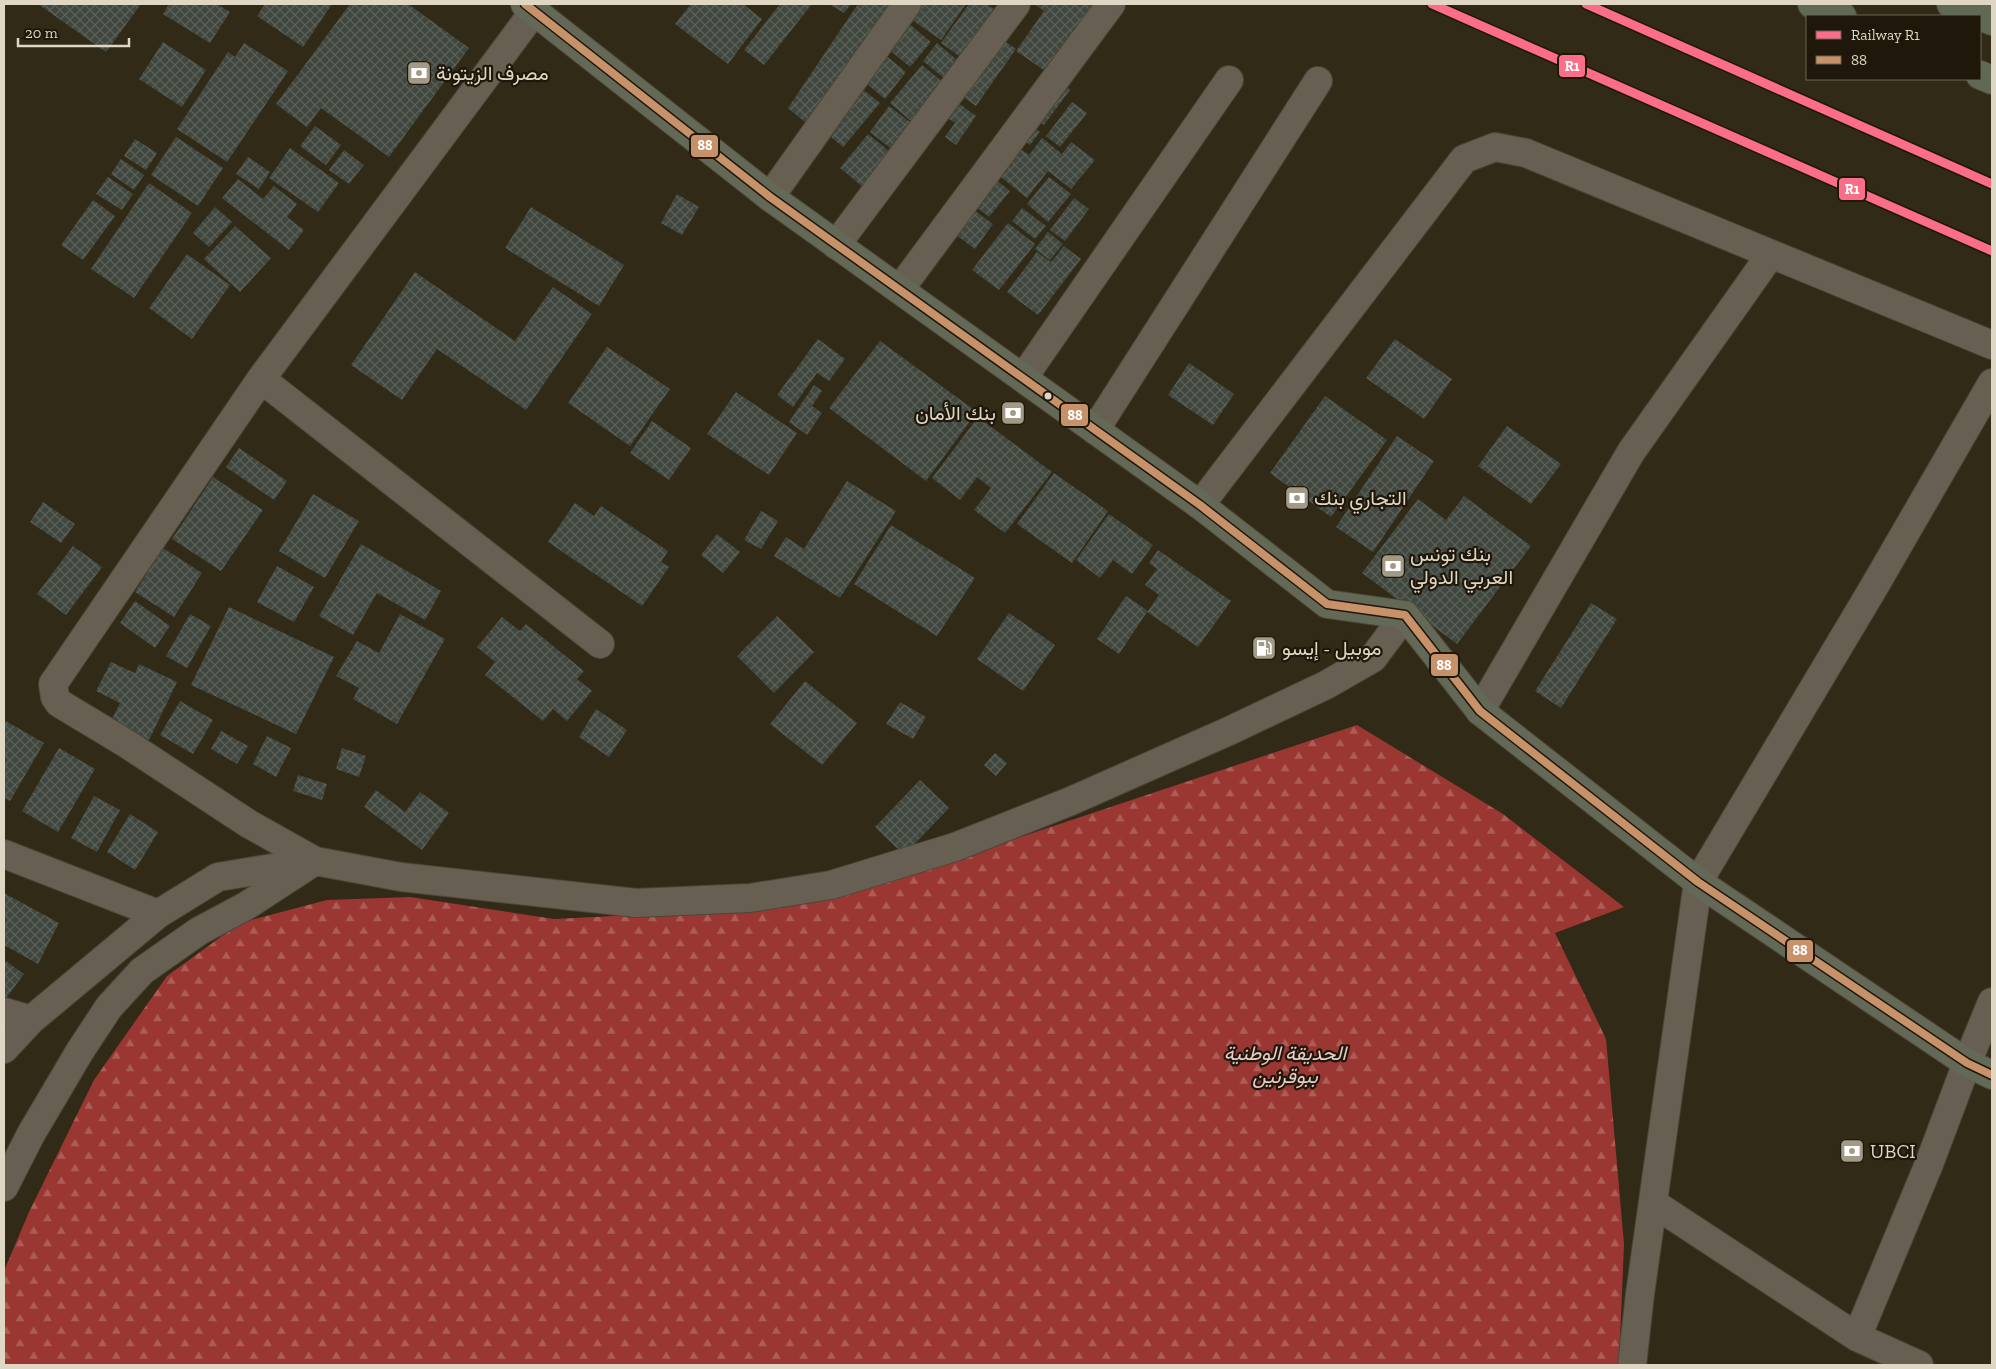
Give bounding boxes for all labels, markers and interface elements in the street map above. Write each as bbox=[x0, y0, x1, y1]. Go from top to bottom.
scale bar bbox=[18, 15, 129, 47]
legend bbox=[1806, 15, 1981, 80]
text: 20 m bbox=[25, 24, 58, 42]
text: Railway R1 bbox=[1851, 26, 1920, 44]
text: 88 bbox=[1851, 51, 1867, 69]
line badge: R1 bbox=[1558, 54, 1586, 78]
text: R1 bbox=[1565, 58, 1580, 75]
bank icon: مصرف الزيتونة bbox=[406, 60, 432, 86]
place label: مصرف الزيتونة bbox=[436, 61, 549, 86]
line badge: 88 bbox=[690, 134, 719, 158]
text: 88 bbox=[697, 137, 713, 154]
line badge: R1 bbox=[1838, 177, 1866, 201]
text: R1 bbox=[1845, 181, 1860, 198]
unlabelled marker bbox=[1043, 391, 1053, 401]
bank icon: بنك الأمان bbox=[1000, 400, 1026, 426]
place label: بنك الأمان bbox=[915, 401, 996, 425]
line badge: 88 bbox=[1060, 403, 1089, 427]
text: 88 bbox=[1067, 407, 1083, 424]
bank icon: التجاري بنك bbox=[1284, 485, 1310, 511]
place label: التجاري بنك bbox=[1314, 486, 1407, 515]
place label: بنك تونس العربي الدولي bbox=[1410, 542, 1513, 594]
bank icon: بنك تونس العربي الدولي bbox=[1380, 553, 1406, 579]
fuel station icon: موبيل - إيسو bbox=[1251, 635, 1277, 661]
place label: موبيل - إيسو bbox=[1282, 636, 1382, 661]
line badge: 88 bbox=[1430, 653, 1459, 677]
text: 88 bbox=[1436, 657, 1452, 674]
line badge: 88 bbox=[1786, 939, 1814, 963]
text: 88 bbox=[1792, 942, 1808, 959]
park label: الحديقة الوطنية ببوقرنين bbox=[1224, 1041, 1349, 1089]
bank icon: UBCI bbox=[1839, 1138, 1865, 1164]
place label: UBCI bbox=[1870, 1139, 1916, 1163]

